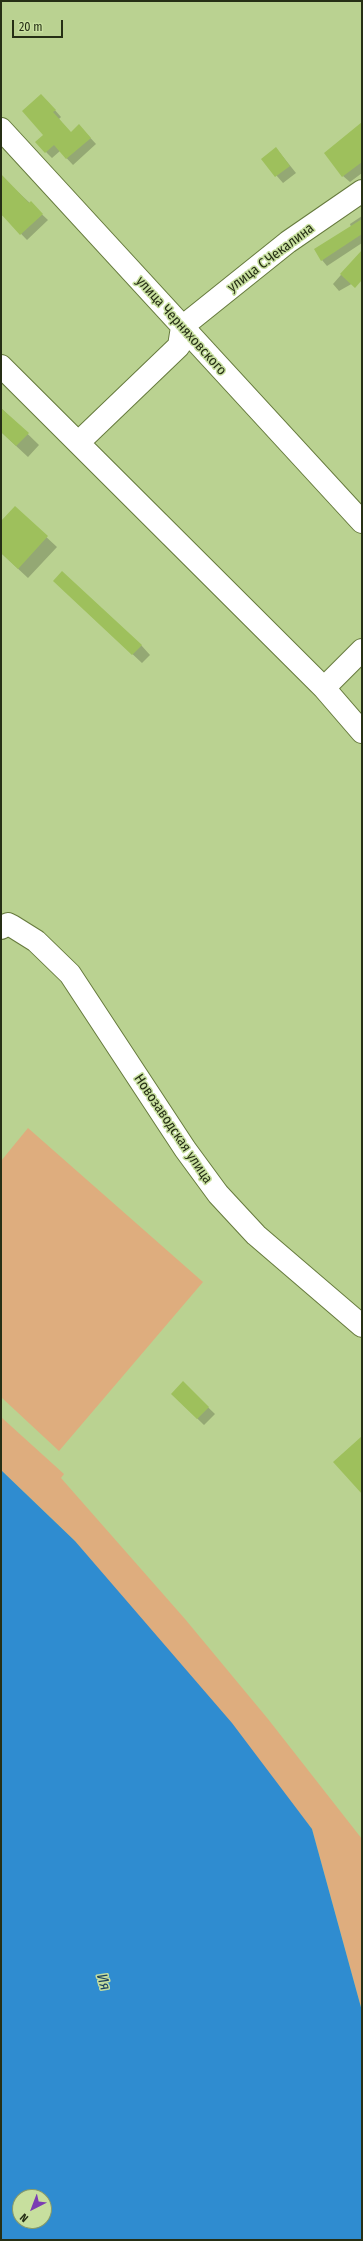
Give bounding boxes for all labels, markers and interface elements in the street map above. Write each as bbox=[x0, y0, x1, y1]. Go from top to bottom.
scale bar bbox=[14, 12, 65, 38]
text: 20 m bbox=[19, 20, 43, 34]
street label: улица С.Чекалина bbox=[224, 220, 318, 296]
street label: улица Черняховского bbox=[132, 273, 230, 379]
street label: Новозаводская улица bbox=[130, 1071, 216, 1187]
water label: Ия bbox=[92, 1972, 114, 1992]
north arrow bbox=[12, 2189, 52, 2229]
text: N bbox=[18, 2211, 31, 2225]

